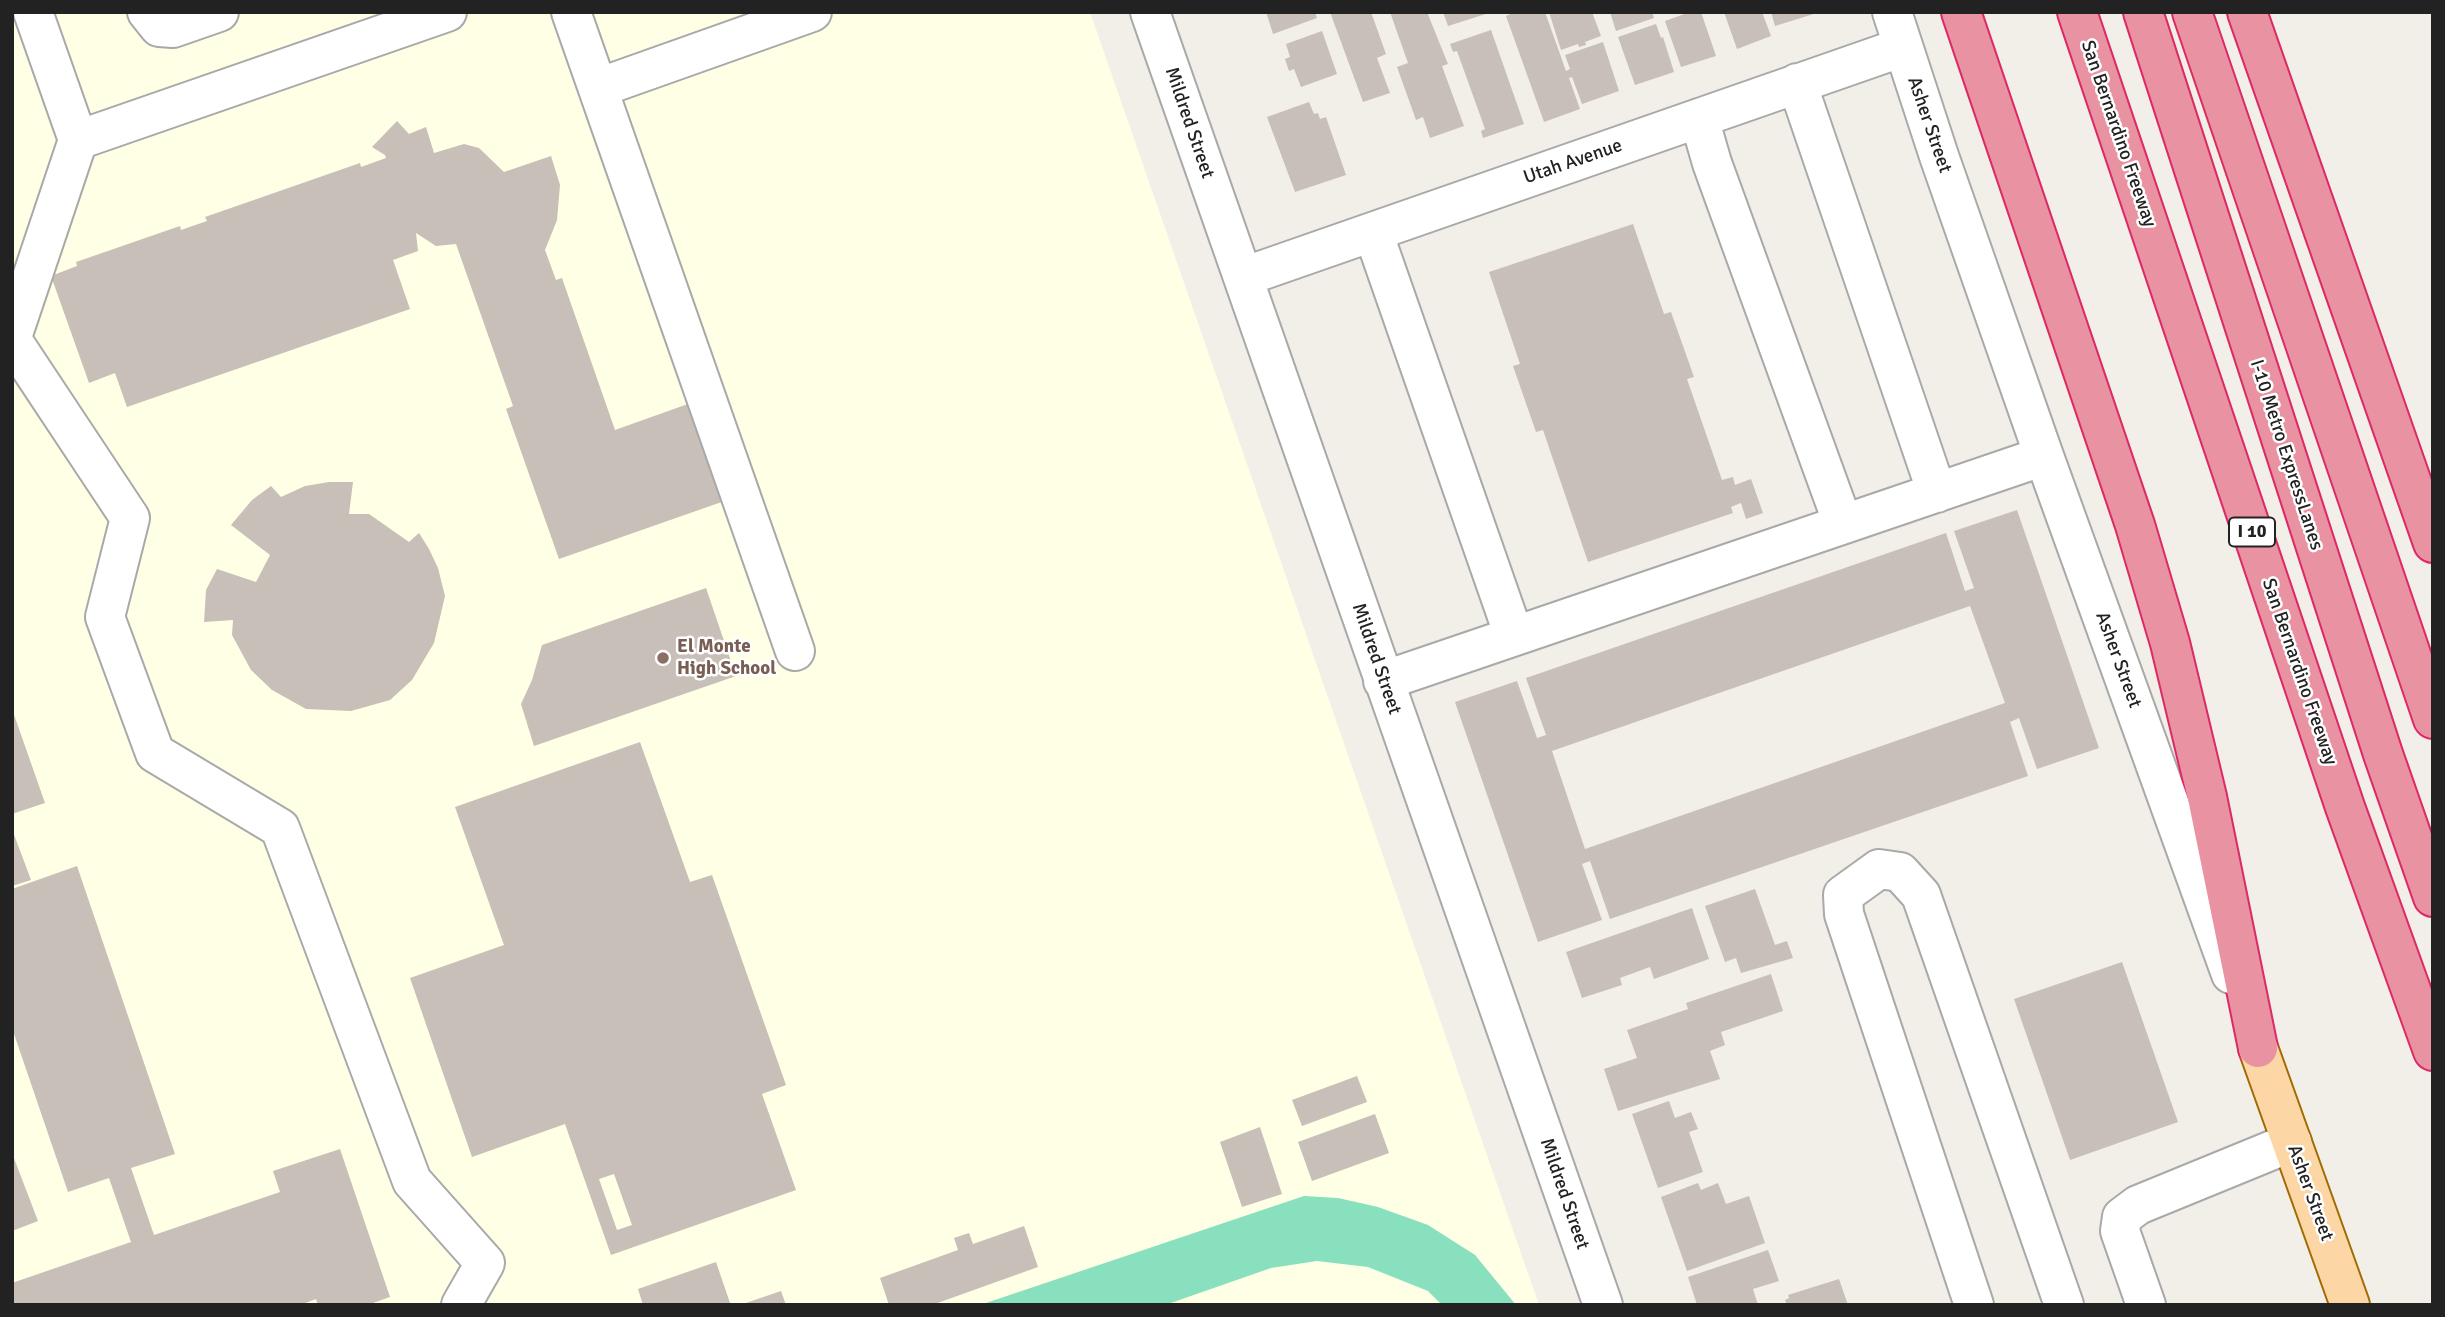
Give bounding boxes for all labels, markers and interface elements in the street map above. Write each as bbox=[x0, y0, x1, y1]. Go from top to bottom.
street label: San Bernardino Freeway bbox=[2075, 38, 2161, 230]
street label: Mildred Street bbox=[1159, 64, 1219, 182]
street label: Asher Street bbox=[1902, 74, 1956, 176]
street label: Utah Avenue bbox=[1521, 134, 1625, 190]
street label: I-10 Metro ExpressLanes bbox=[2244, 357, 2328, 553]
road number: I 10 bbox=[2229, 518, 2275, 546]
street label: San Bernardino Freeway bbox=[2256, 576, 2342, 768]
street label: Mildred Street bbox=[1346, 600, 1406, 718]
street label: Asher Street bbox=[2090, 609, 2146, 711]
place label: El Monte High School bbox=[677, 636, 776, 680]
marker: El Monte High School bbox=[655, 650, 671, 666]
street label: Mildred Street bbox=[1534, 1135, 1594, 1253]
street label: Asher Street bbox=[2282, 1142, 2338, 1244]

